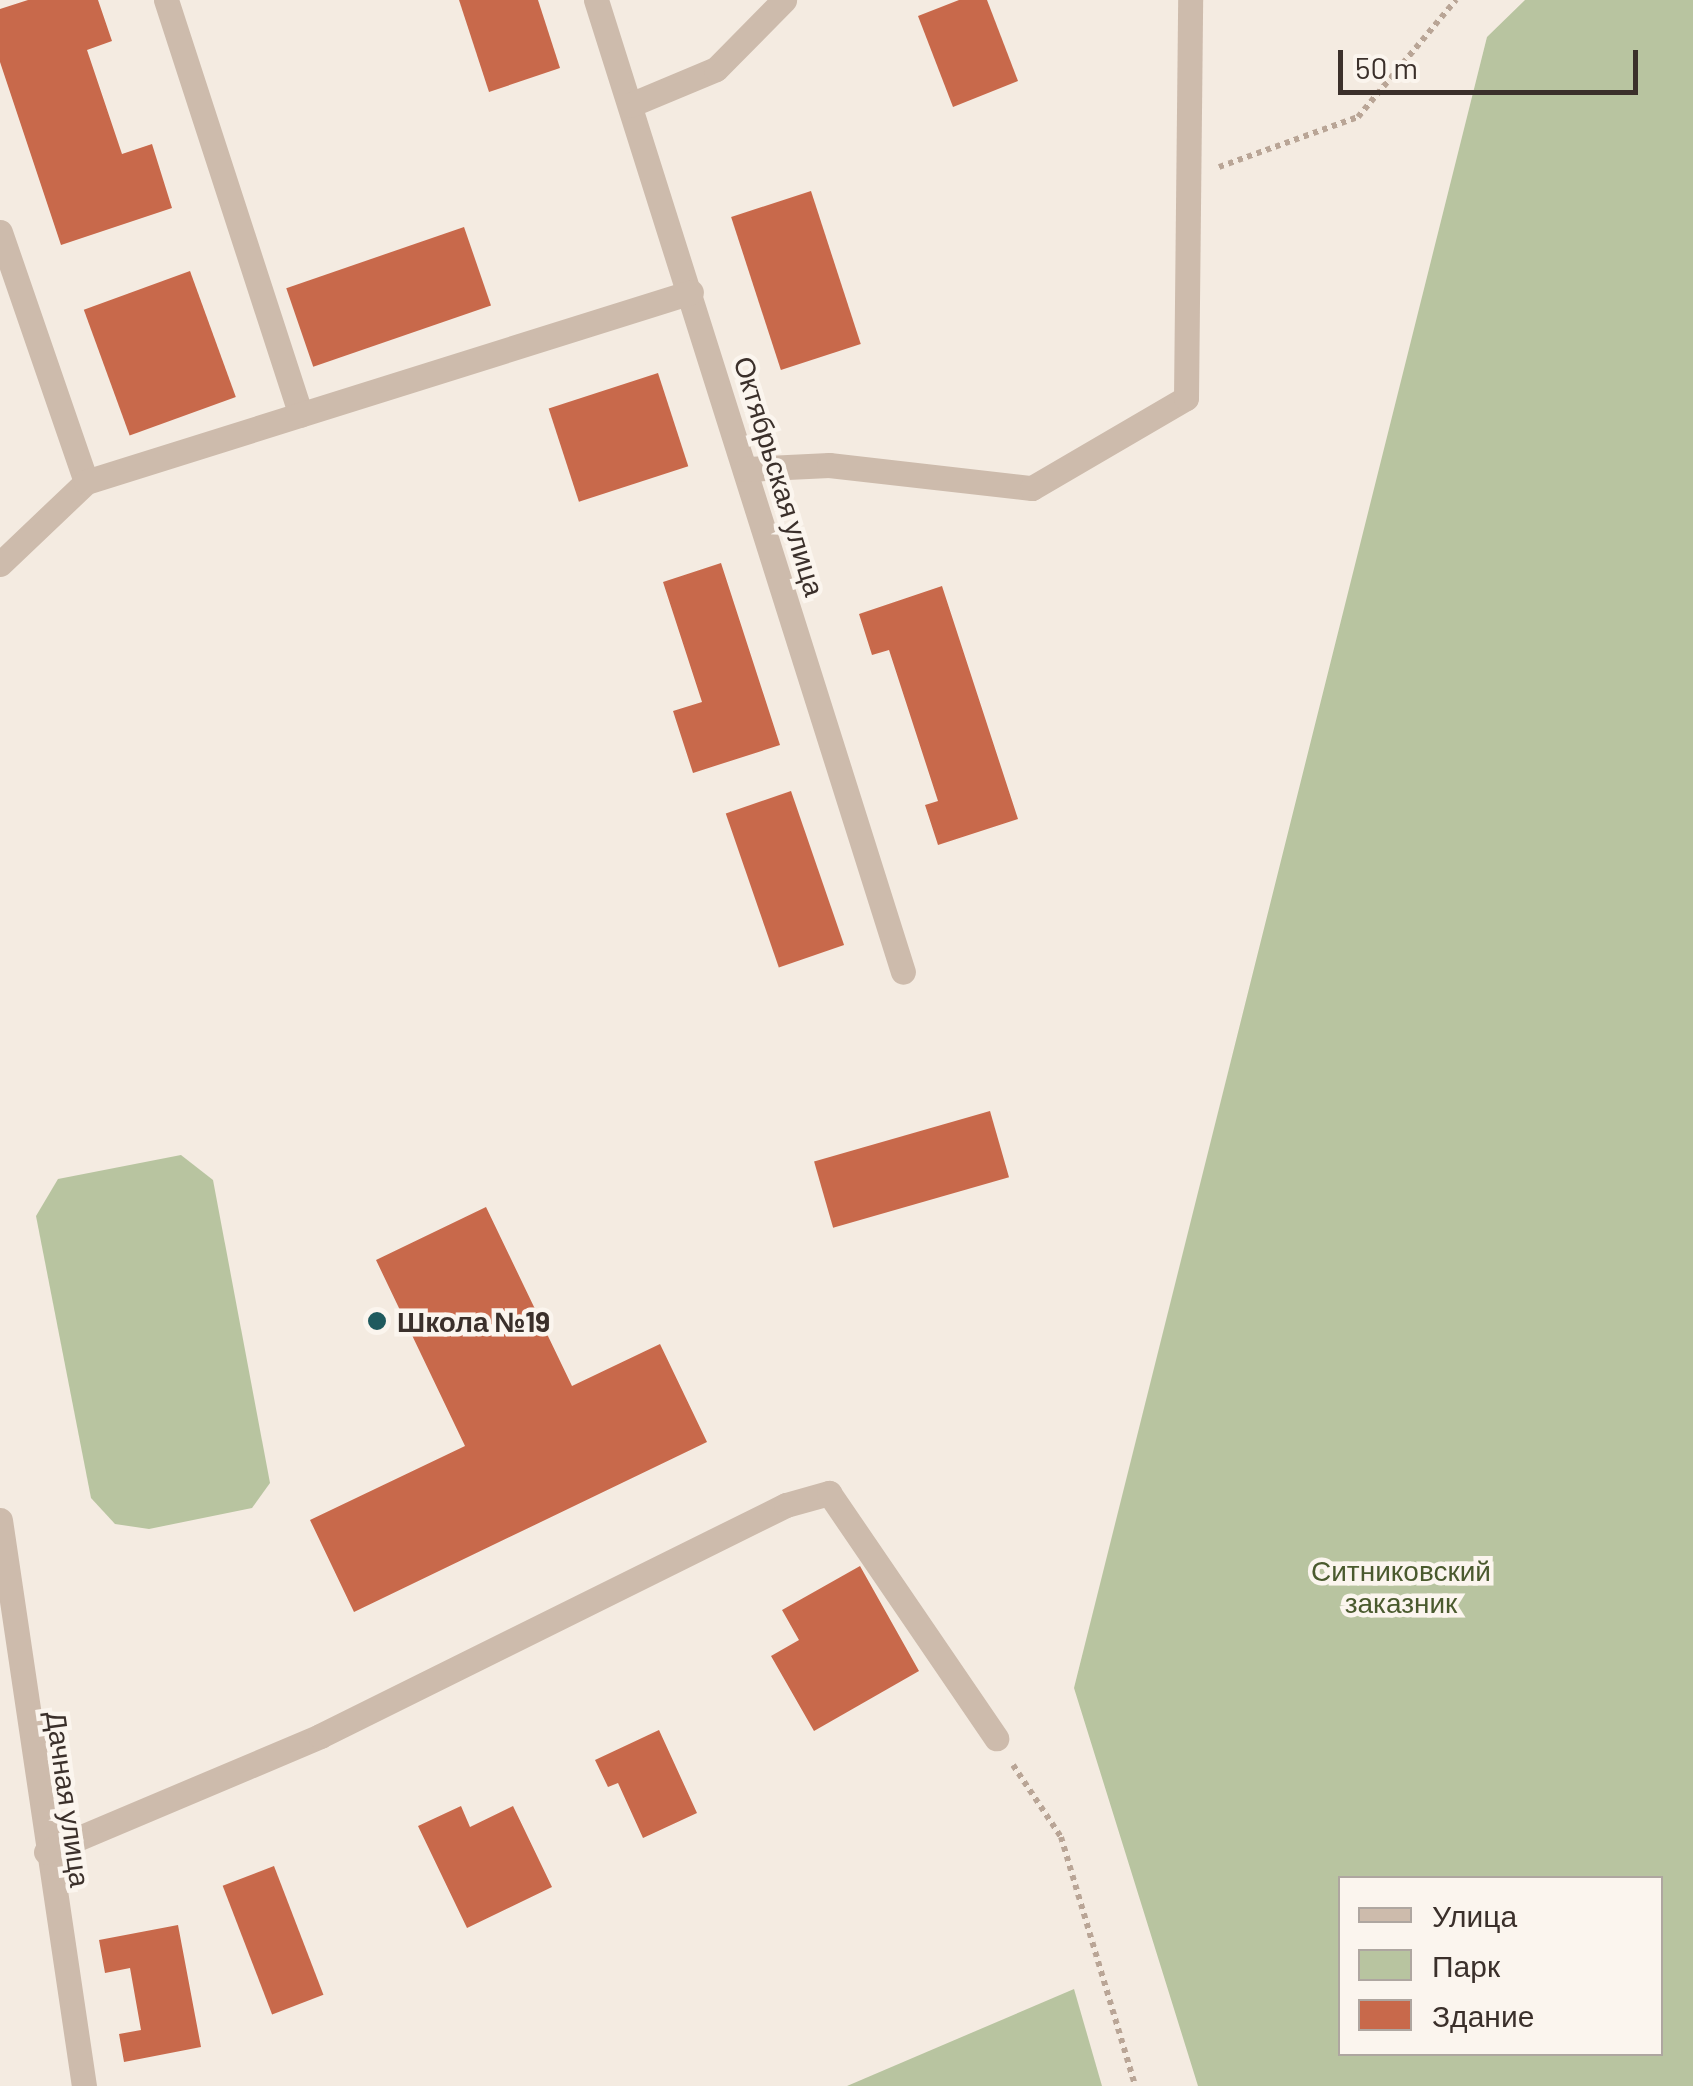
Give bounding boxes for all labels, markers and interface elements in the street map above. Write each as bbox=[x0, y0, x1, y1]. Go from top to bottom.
scale bar bbox=[1343, 30, 1643, 92]
text: 50 m bbox=[1355, 49, 1418, 85]
street label: Октябрьская улица bbox=[728, 352, 832, 600]
place label: Школа №19 bbox=[397, 1304, 550, 1338]
marker: Школа №19 bbox=[366, 1310, 388, 1332]
park label: Ситниковский заказник bbox=[1311, 1553, 1491, 1619]
street label: Дачная улица bbox=[40, 1709, 98, 1889]
legend bbox=[1338, 1876, 1663, 2056]
text: Улица bbox=[1432, 1897, 1517, 1933]
text: Парк bbox=[1432, 1947, 1500, 1983]
text: Здание bbox=[1432, 1997, 1534, 2033]

